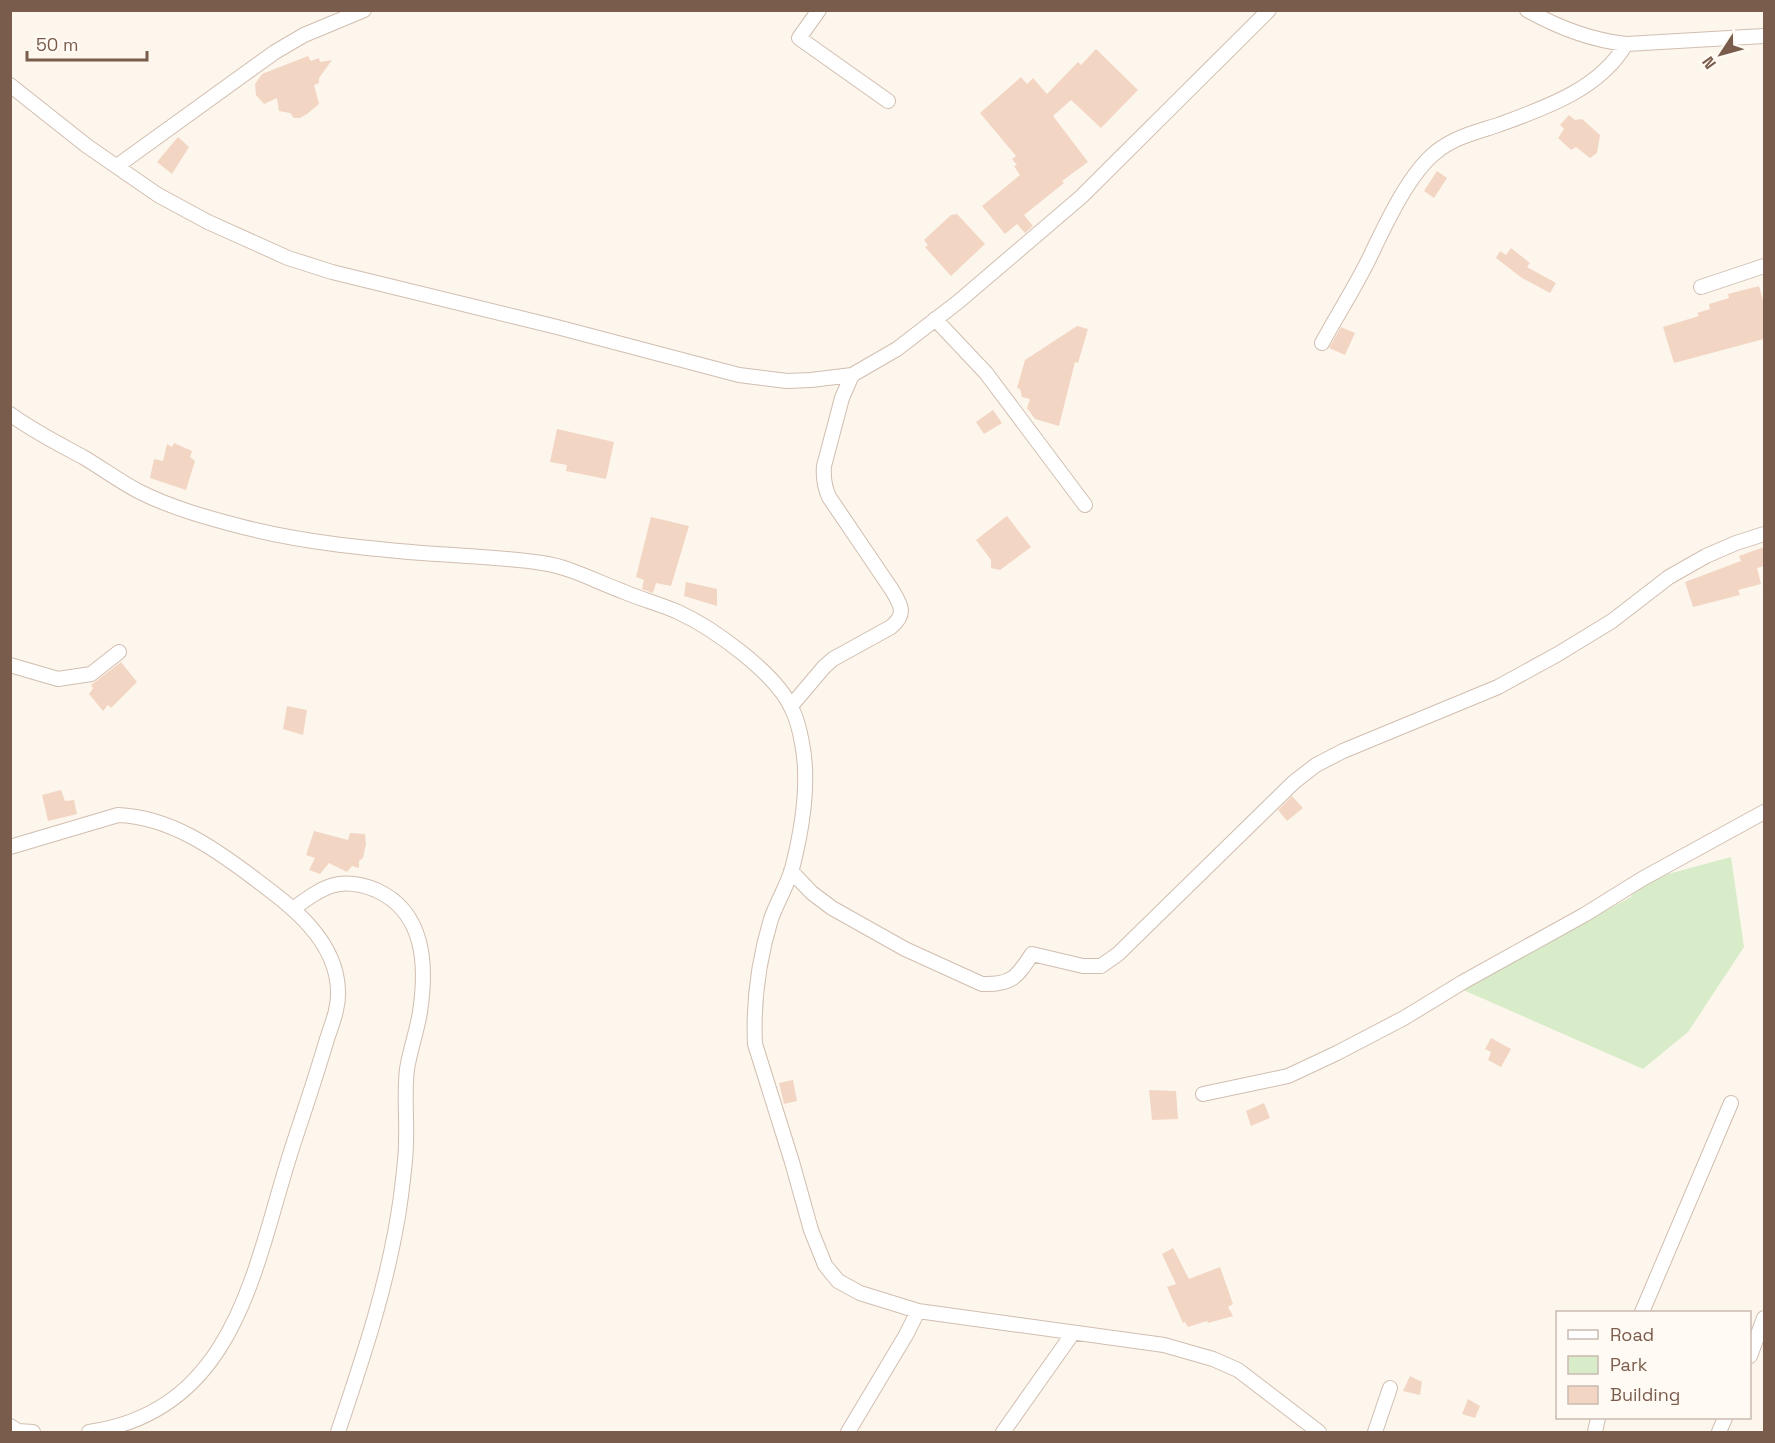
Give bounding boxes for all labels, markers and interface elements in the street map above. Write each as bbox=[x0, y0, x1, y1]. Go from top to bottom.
scale bar bbox=[27, 24, 147, 62]
north arrow bbox=[1691, 24, 1751, 84]
text: 50 m bbox=[36, 33, 78, 56]
text: N bbox=[1698, 52, 1721, 73]
legend bbox=[1556, 1311, 1751, 1419]
text: Road bbox=[1610, 1323, 1654, 1346]
text: Park bbox=[1610, 1353, 1648, 1376]
text: Building bbox=[1610, 1383, 1680, 1406]

